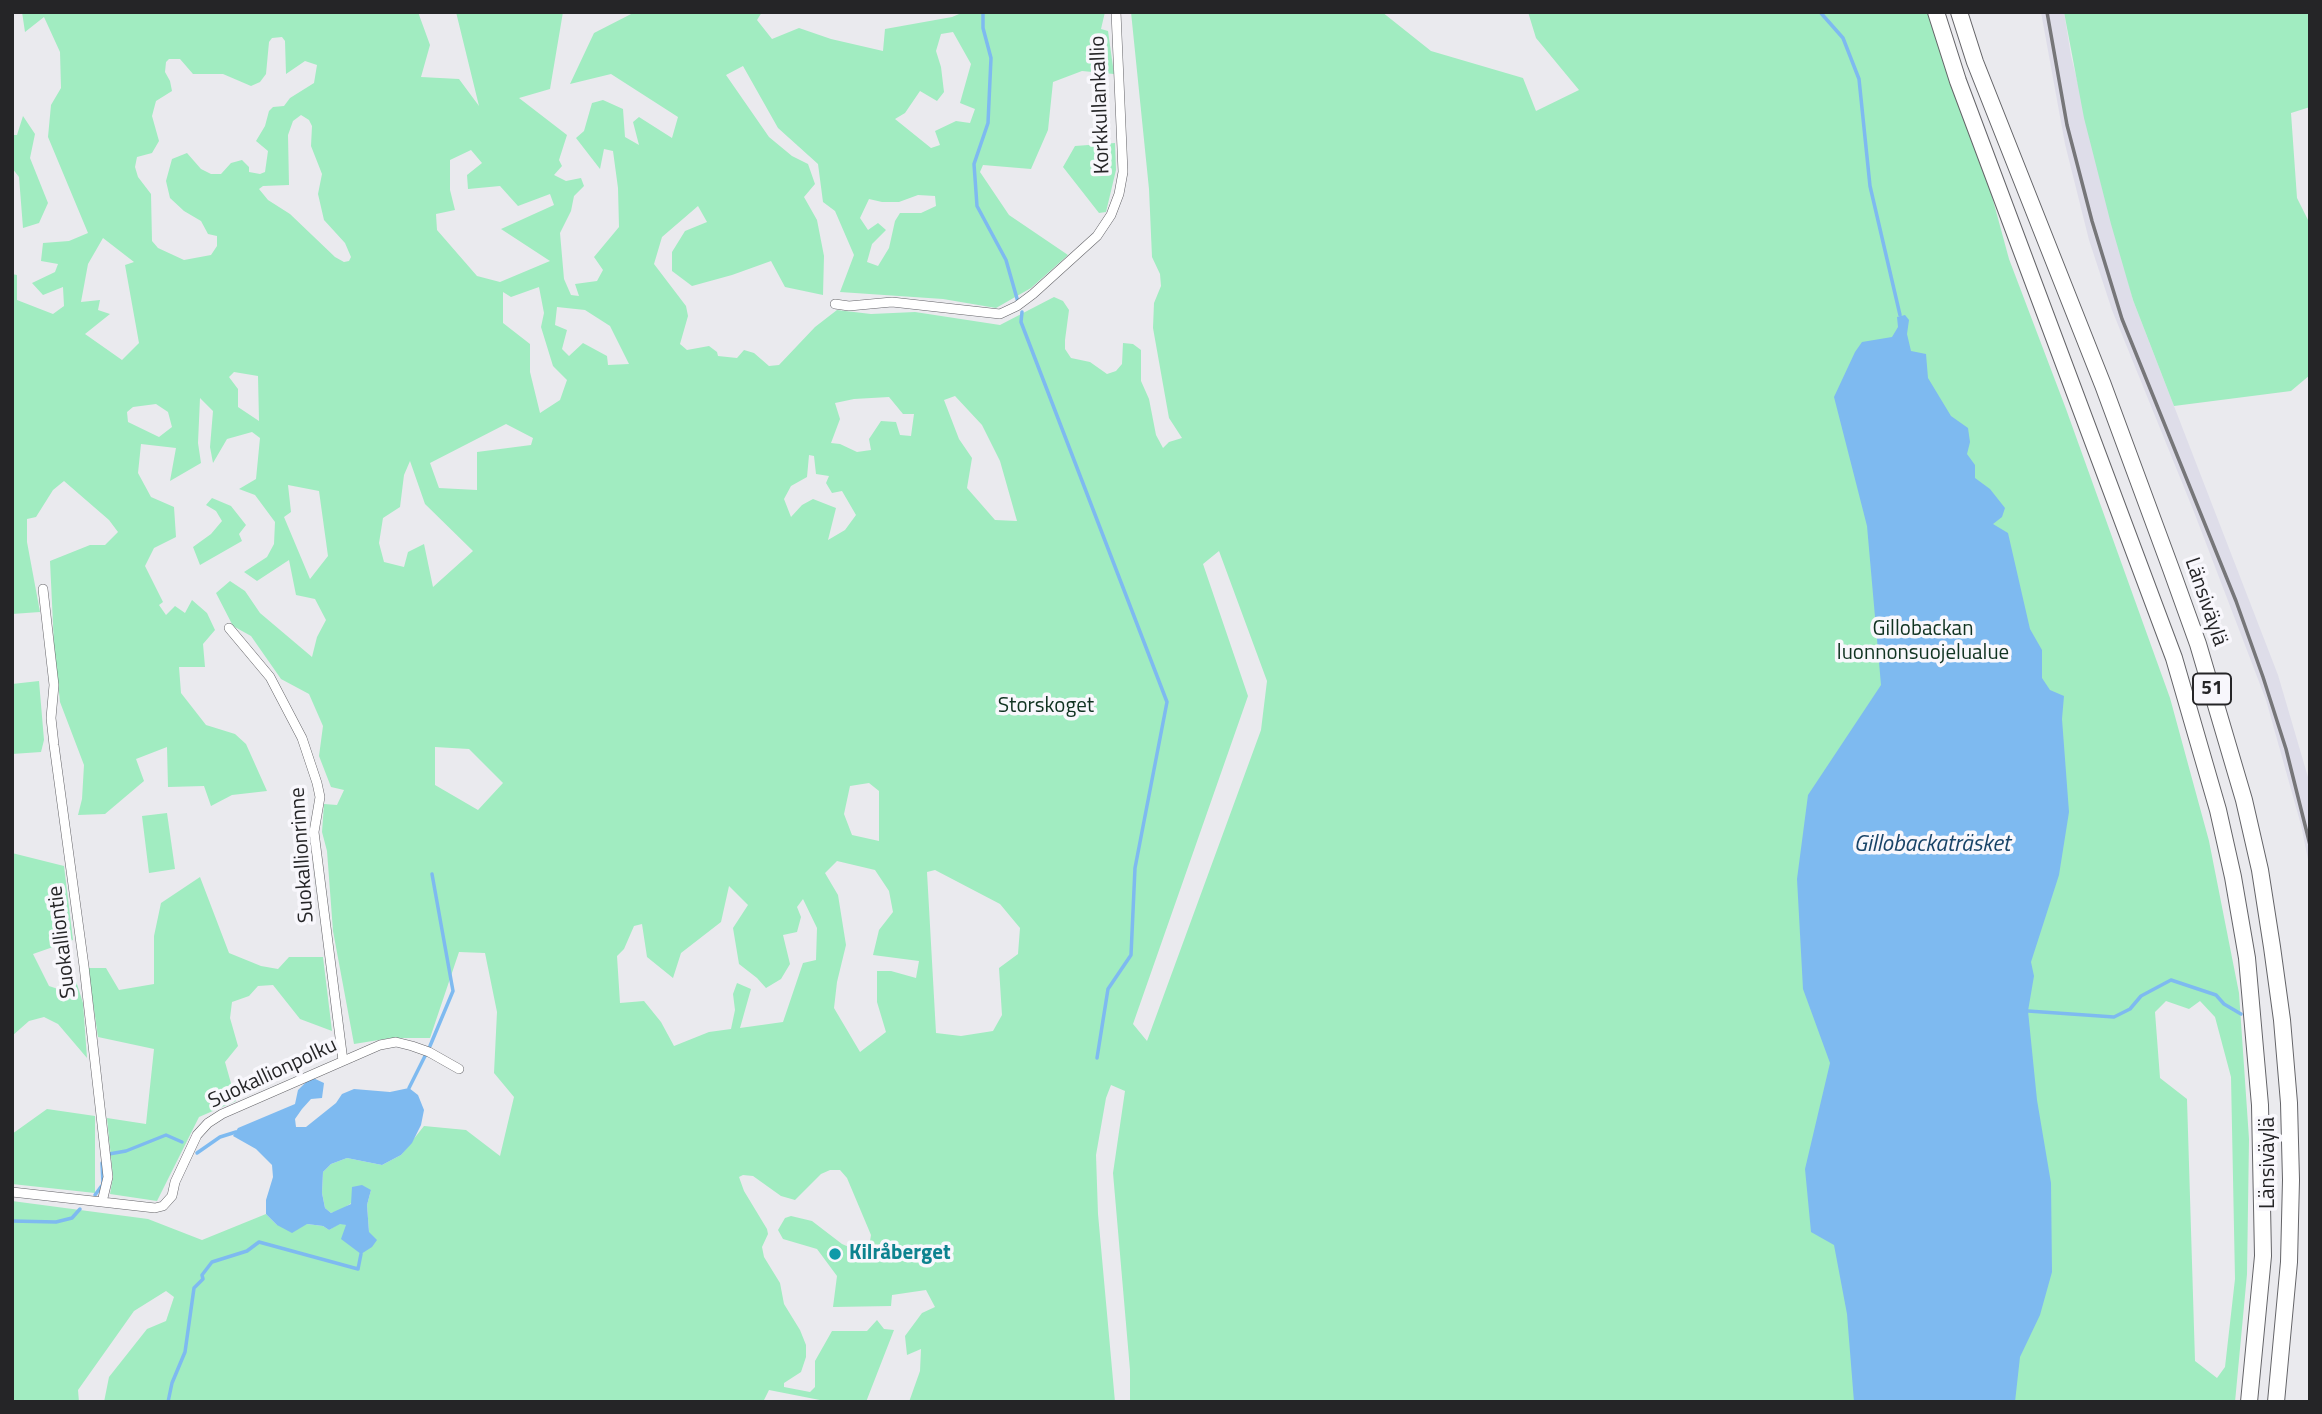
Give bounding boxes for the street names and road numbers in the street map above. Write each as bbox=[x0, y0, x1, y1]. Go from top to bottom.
street label: Korkkullankallio bbox=[1086, 35, 1116, 175]
street label: Länsiväylä bbox=[2178, 554, 2232, 650]
road number: 51 bbox=[2193, 674, 2231, 704]
street label: Suokallionrinne bbox=[286, 786, 320, 924]
street label: Suokalliontie bbox=[44, 884, 82, 1000]
street label: Suokallionpolku bbox=[205, 1033, 341, 1115]
street label: Länsiväylä bbox=[2256, 1117, 2282, 1209]

